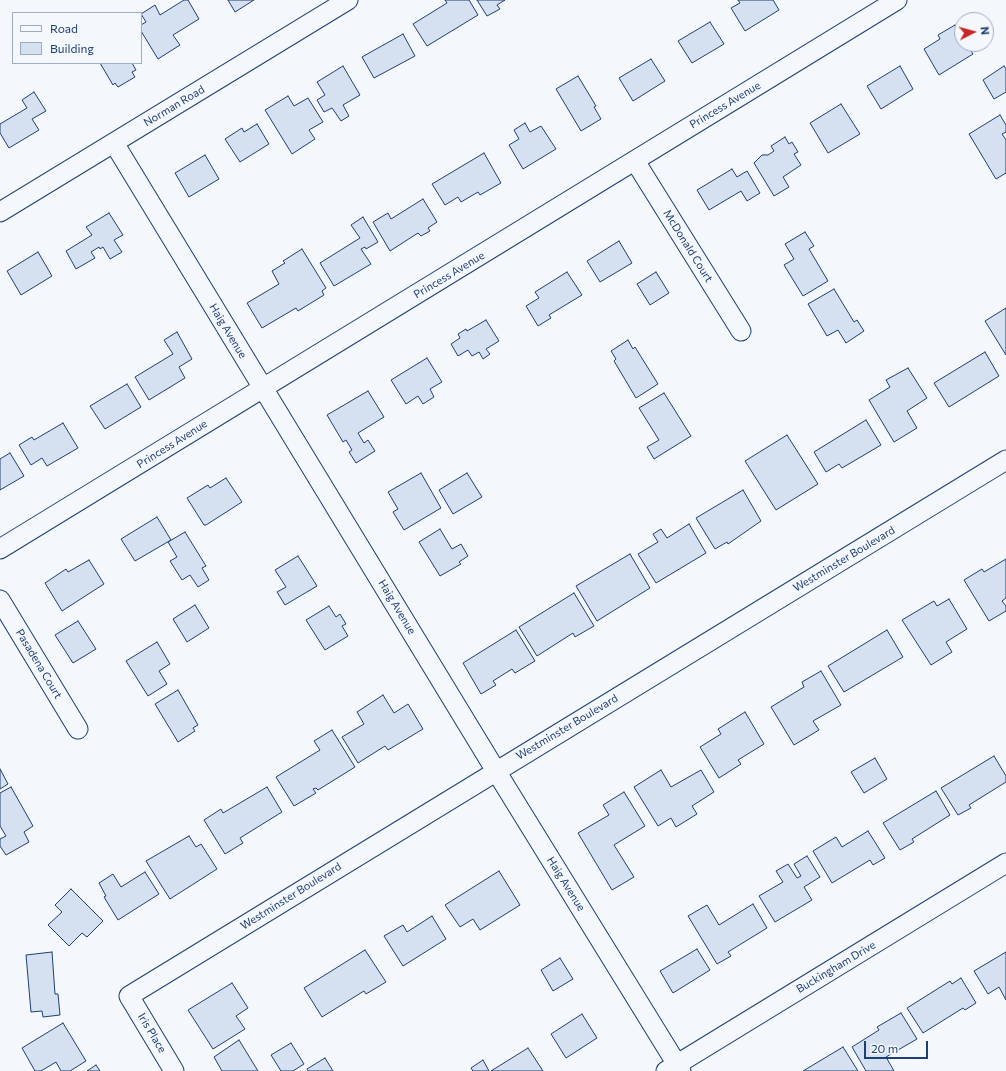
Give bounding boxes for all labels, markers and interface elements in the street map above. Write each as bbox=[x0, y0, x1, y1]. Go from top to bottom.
legend bbox=[12, 12, 142, 64]
north arrow bbox=[954, 12, 994, 52]
text: Road bbox=[50, 21, 78, 35]
text: N bbox=[979, 26, 992, 36]
text: Building bbox=[50, 41, 94, 55]
street label: Princess Avenue bbox=[687, 79, 763, 131]
street label: Norman Road bbox=[141, 83, 207, 129]
street label: McDonald Court bbox=[660, 207, 716, 285]
street label: Princess Avenue bbox=[411, 249, 487, 301]
street label: Haig Avenue bbox=[206, 301, 250, 361]
street label: Princess Avenue bbox=[134, 417, 210, 471]
street label: Westminster Boulevard bbox=[791, 523, 897, 595]
street label: Haig Avenue bbox=[375, 577, 419, 637]
street label: Pasadena Court bbox=[13, 627, 65, 701]
street label: Westminster Boulevard bbox=[514, 691, 620, 763]
street label: Haig Avenue bbox=[544, 854, 588, 914]
street label: Westminster Boulevard bbox=[238, 860, 344, 932]
street label: Buckingham Drive bbox=[794, 938, 878, 996]
street label: Iris Place bbox=[135, 1011, 169, 1055]
scale bar bbox=[866, 1033, 930, 1059]
text: 20 m bbox=[871, 1041, 898, 1055]

